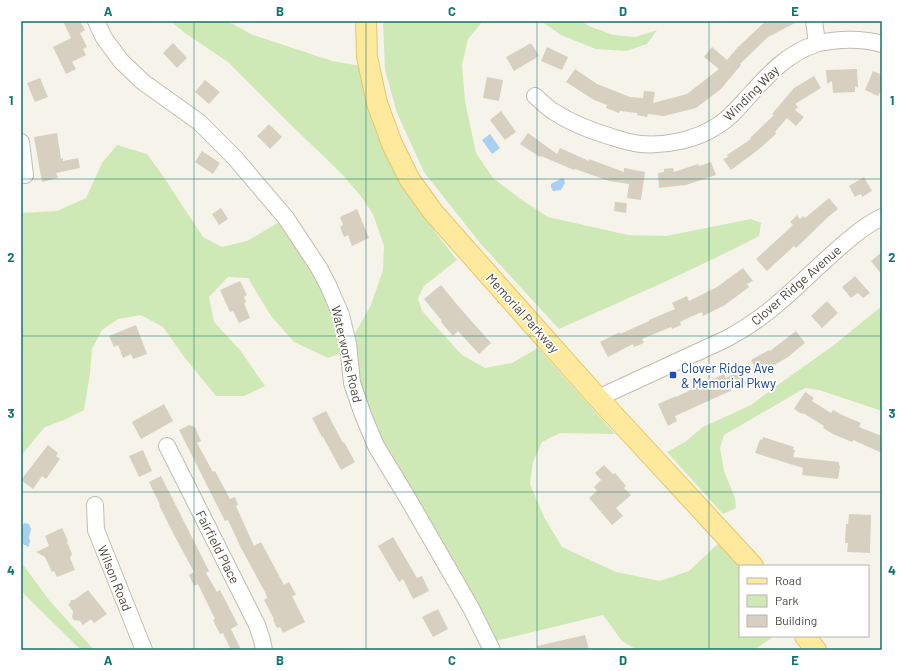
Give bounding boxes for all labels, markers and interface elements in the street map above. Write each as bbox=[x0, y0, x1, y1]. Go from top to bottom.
text: A bbox=[104, 3, 113, 19]
text: B bbox=[276, 3, 284, 19]
text: C bbox=[448, 3, 456, 19]
text: D bbox=[619, 3, 627, 19]
text: E bbox=[791, 3, 799, 19]
street label: Winding Way bbox=[720, 62, 782, 124]
text: 1 bbox=[9, 92, 13, 108]
text: 1 bbox=[890, 92, 894, 108]
street label: Clover Ridge Avenue bbox=[748, 241, 844, 328]
text: 2 bbox=[7, 249, 15, 265]
text: 2 bbox=[888, 249, 896, 265]
street label: Memorial Parkway bbox=[483, 270, 563, 356]
street label: Waterworks Road bbox=[328, 304, 366, 404]
place label: Clover Ridge Ave & Memorial Pkwy bbox=[681, 360, 776, 391]
marker: Clover Ridge Ave & Memorial Pkwy bbox=[668, 370, 678, 380]
text: 3 bbox=[7, 405, 15, 421]
text: 3 bbox=[888, 405, 896, 421]
street label: Fairfield Place bbox=[193, 508, 243, 586]
street label: Wilson Road bbox=[95, 543, 135, 613]
text: 4 bbox=[7, 562, 15, 578]
text: 4 bbox=[888, 562, 896, 578]
legend bbox=[739, 565, 869, 637]
text: Road bbox=[775, 573, 802, 587]
text: Park bbox=[775, 593, 799, 607]
text: Building bbox=[775, 613, 817, 627]
text: A bbox=[104, 652, 113, 668]
text: B bbox=[276, 652, 284, 668]
text: C bbox=[448, 652, 456, 668]
text: D bbox=[619, 652, 627, 668]
text: E bbox=[791, 652, 799, 668]

